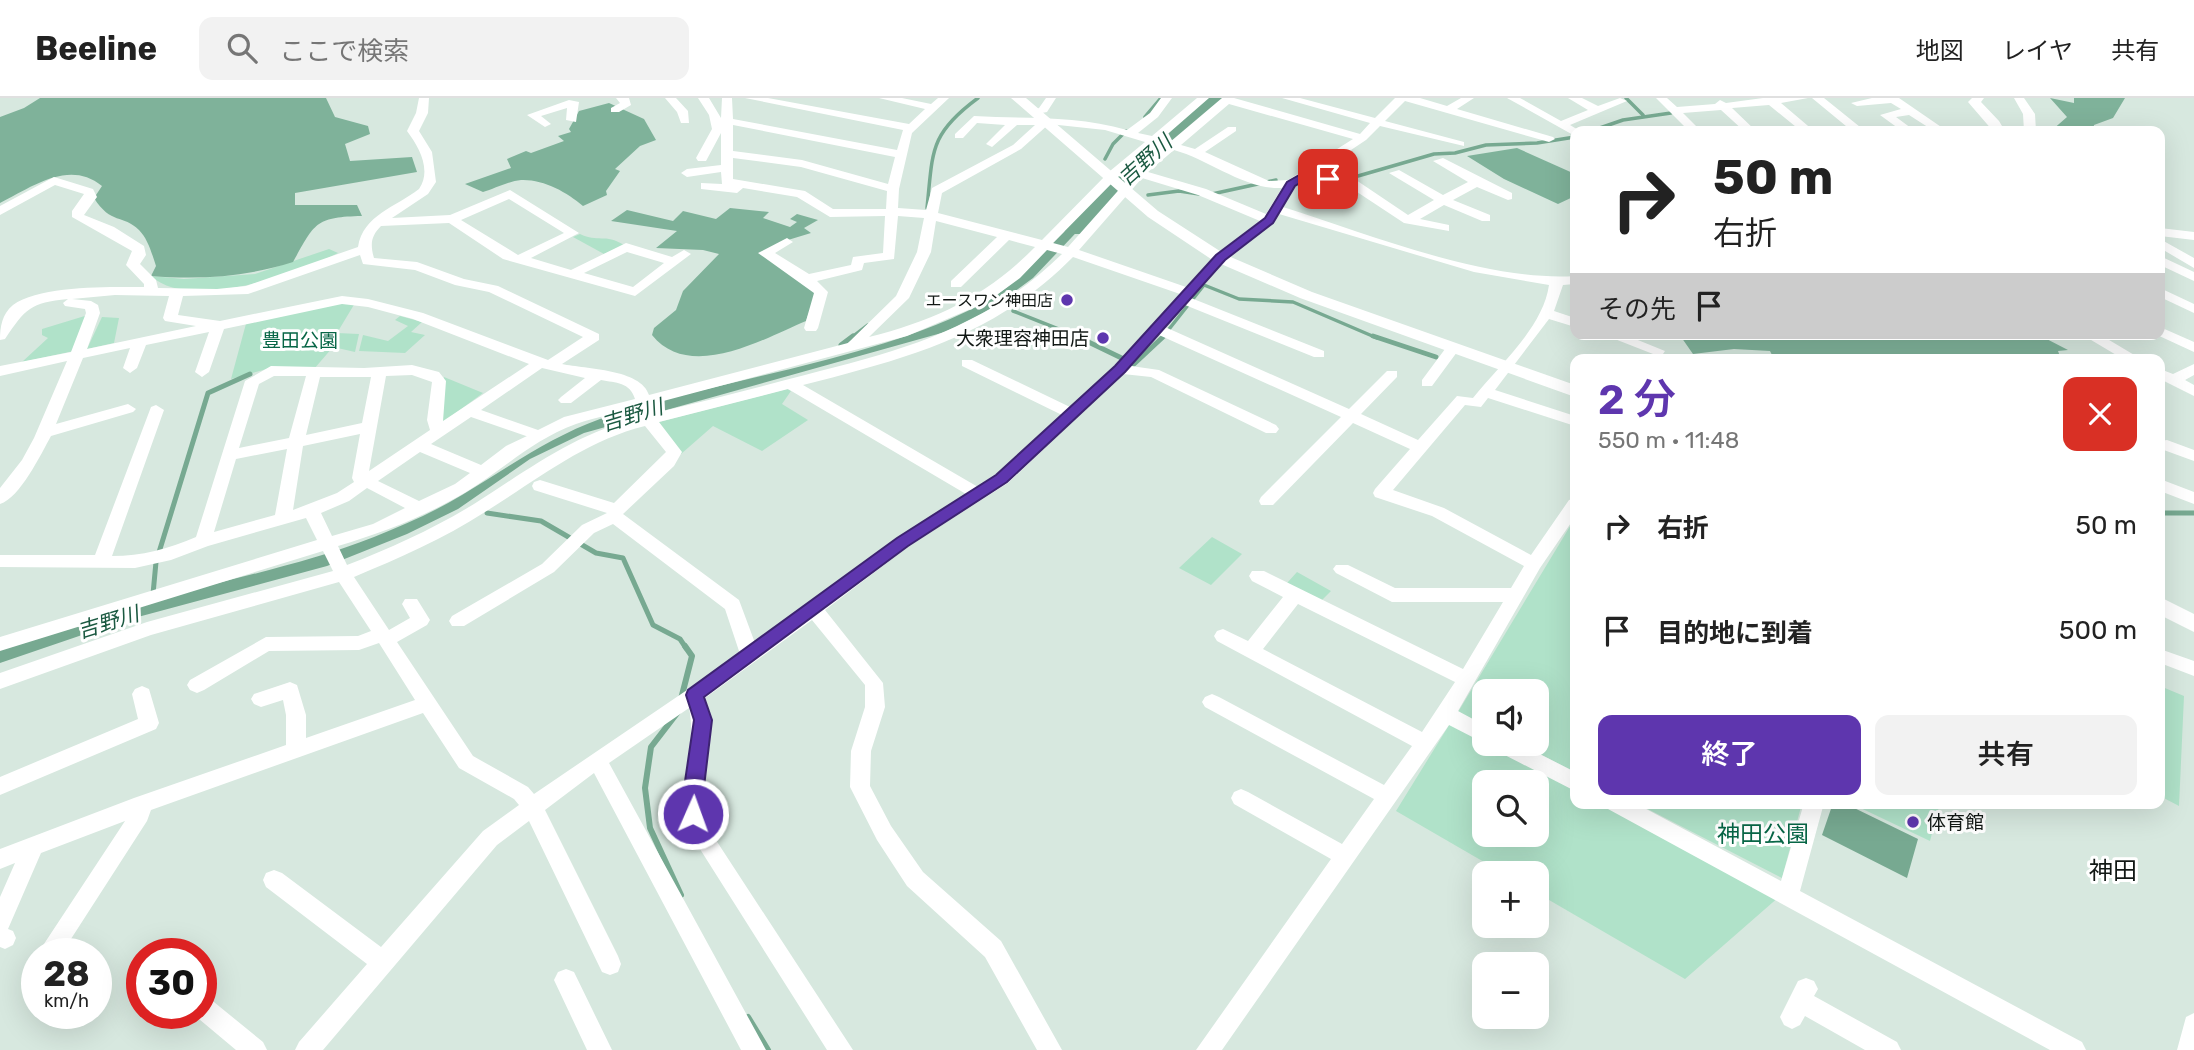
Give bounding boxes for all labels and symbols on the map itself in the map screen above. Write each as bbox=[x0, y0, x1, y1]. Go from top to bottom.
water label: 吉野川 bbox=[1113, 128, 1178, 190]
pin bbox=[1298, 149, 1358, 209]
place label: エースワン神田店 bbox=[926, 291, 1053, 310]
marker: エースワン神田店 bbox=[1059, 292, 1075, 308]
place label: 大衆理容神田店 bbox=[956, 327, 1089, 350]
park label: 豊田公園 bbox=[262, 329, 338, 352]
marker: 大衆理容神田店 bbox=[1095, 330, 1111, 346]
water label: 吉野川 bbox=[598, 393, 668, 436]
water label: 吉野川 bbox=[74, 600, 144, 643]
position arrow bbox=[656, 777, 730, 851]
place label: 体育館 bbox=[1927, 811, 1984, 834]
marker: 体育館 bbox=[1905, 814, 1921, 830]
park label: 神田公園 bbox=[1717, 820, 1809, 848]
district label: 神田 bbox=[2089, 857, 2137, 885]
speed limit sign: 30 bbox=[126, 938, 217, 1029]

